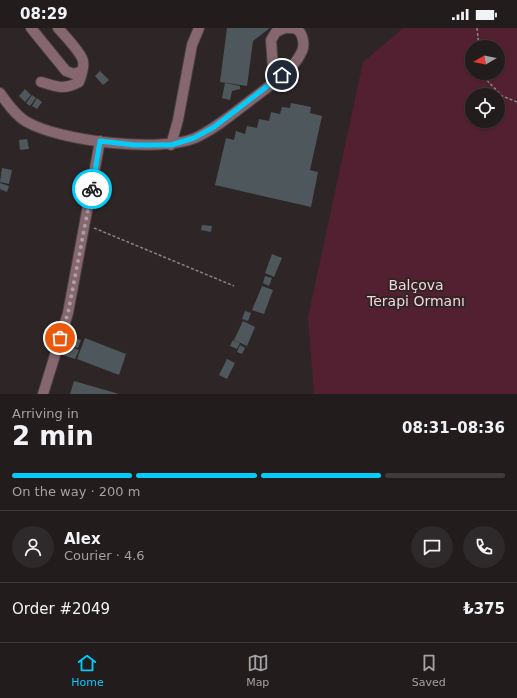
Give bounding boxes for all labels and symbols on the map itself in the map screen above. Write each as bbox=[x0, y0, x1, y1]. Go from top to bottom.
north arrow bbox=[465, 40, 505, 80]
pin bbox=[265, 58, 299, 92]
courier bbox=[72, 169, 112, 209]
park label: Balçova Terapi Ormanı bbox=[366, 277, 465, 309]
pin bbox=[43, 321, 77, 355]

